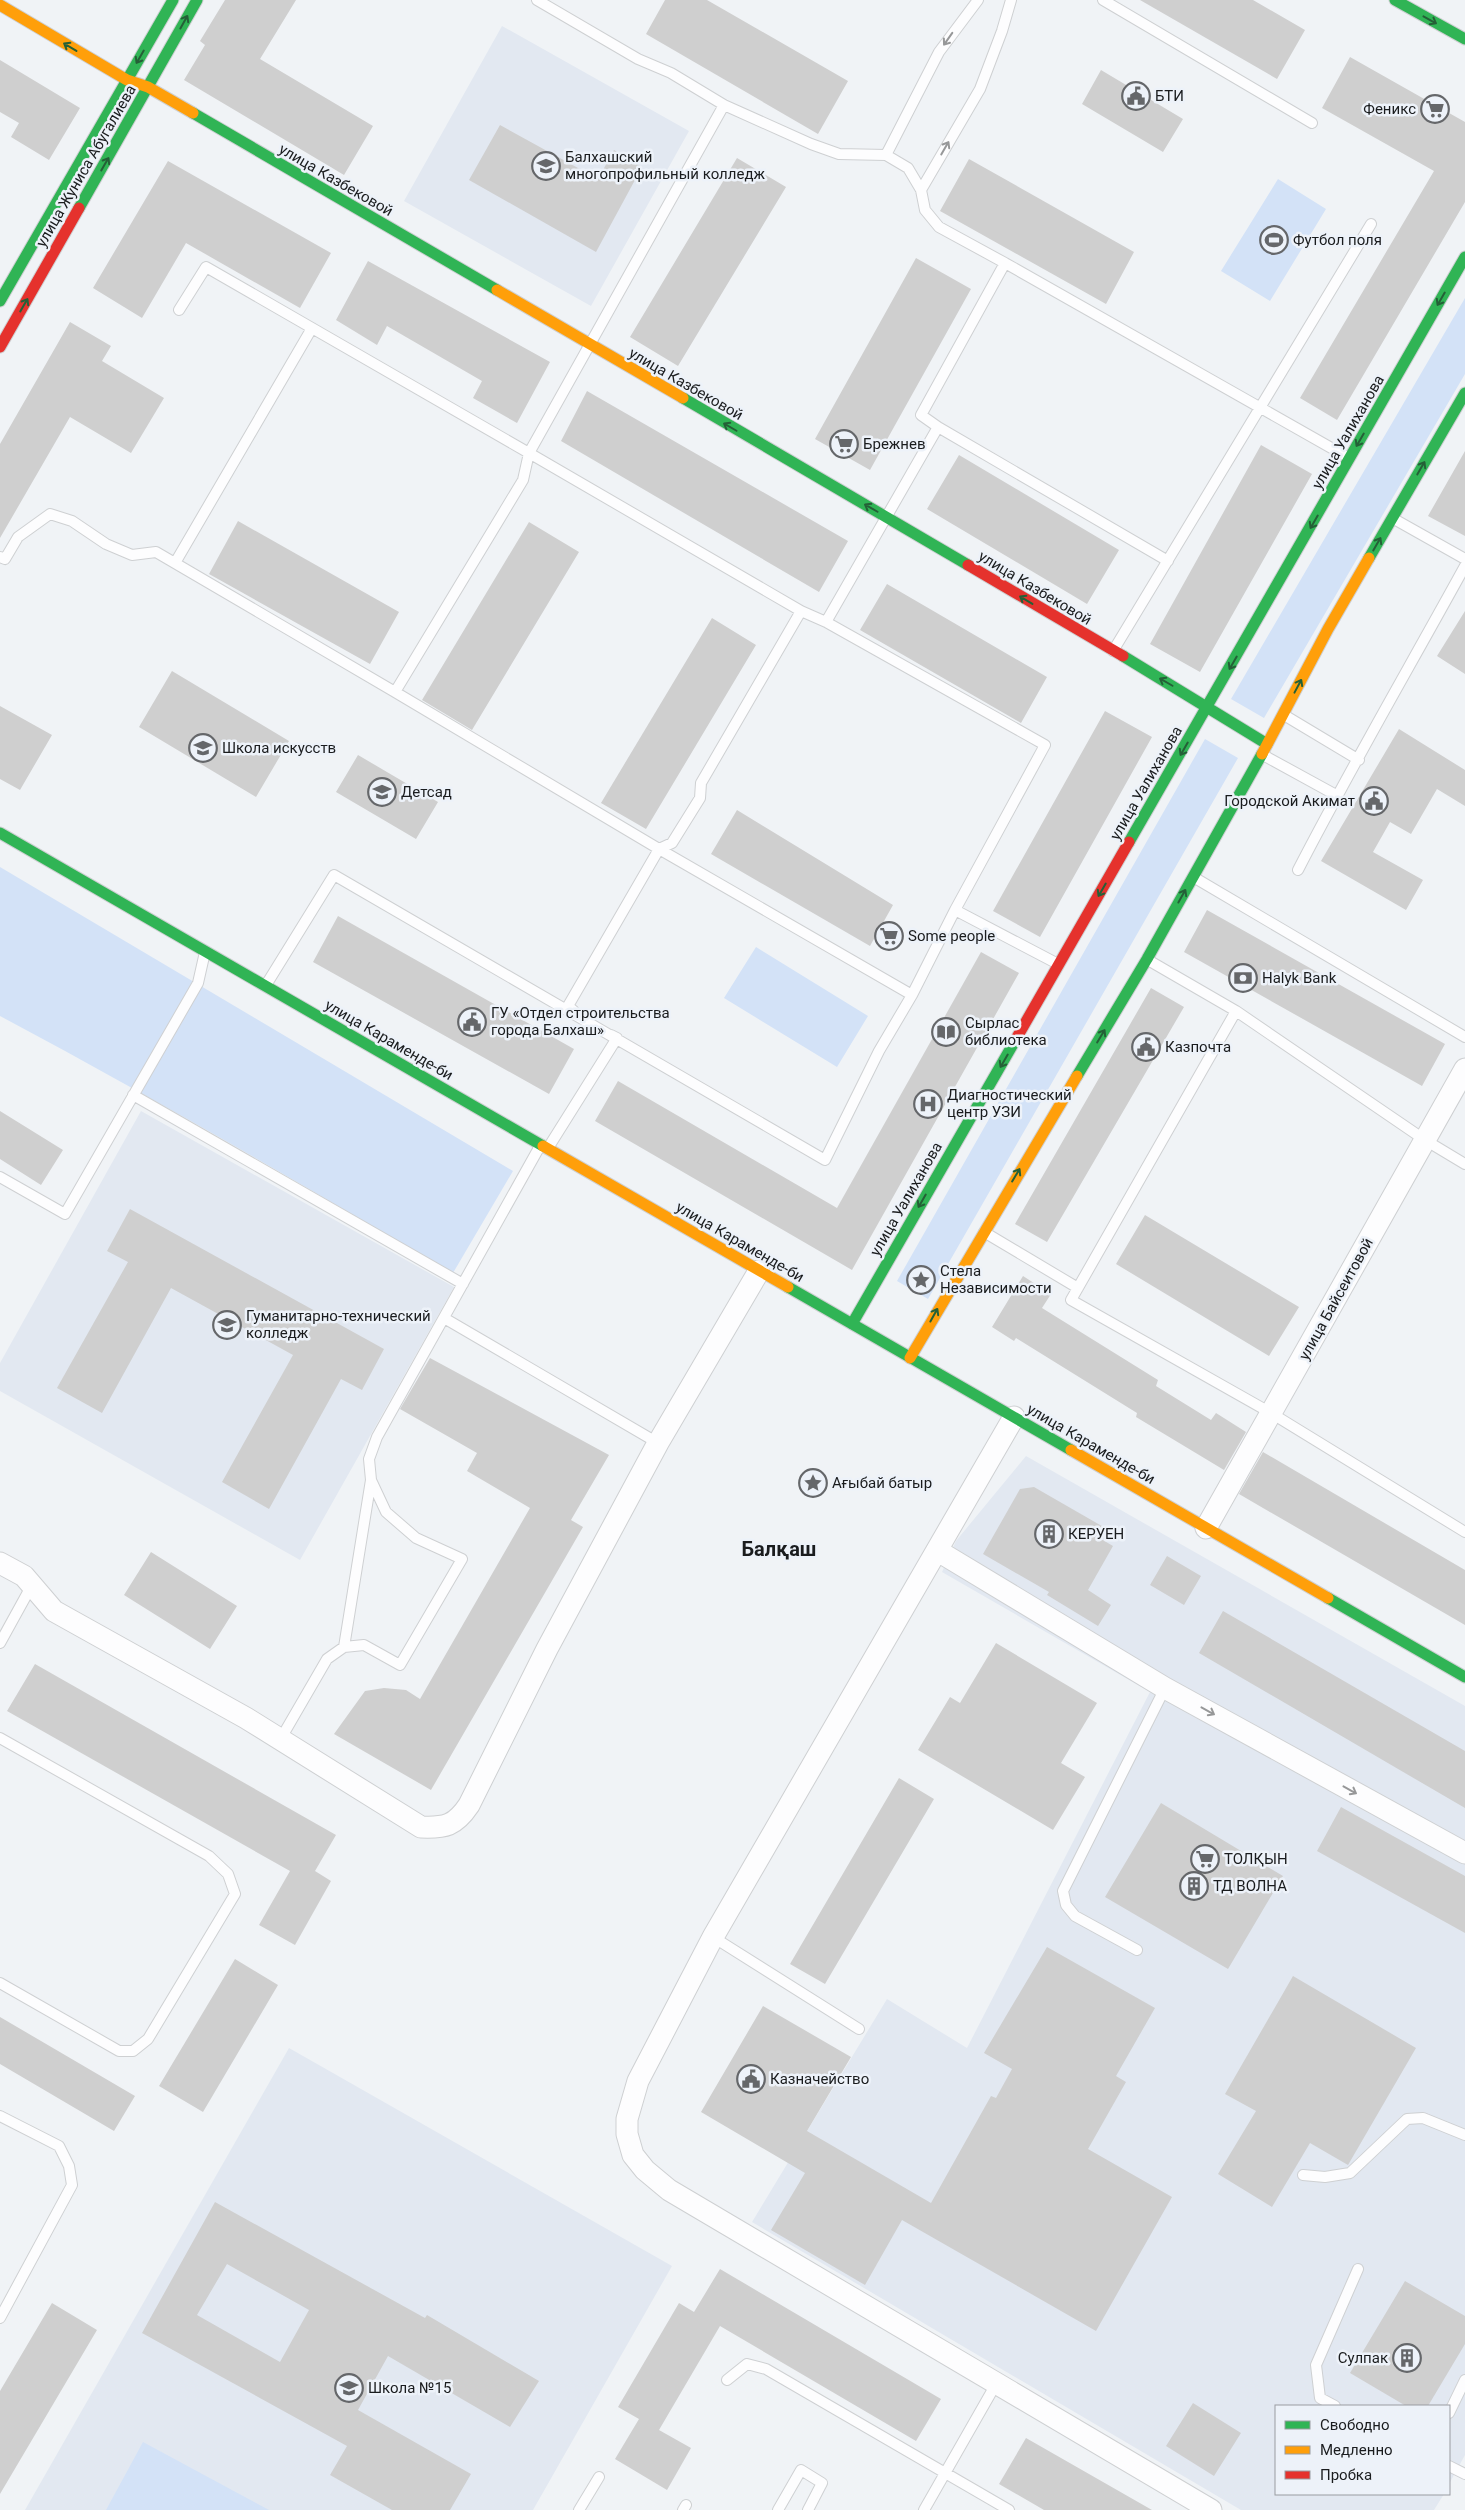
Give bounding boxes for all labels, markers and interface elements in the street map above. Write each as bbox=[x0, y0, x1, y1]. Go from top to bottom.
one-way arrow bbox=[1423, 15, 1437, 25]
one-way arrow bbox=[180, 16, 190, 30]
one-way arrow bbox=[943, 31, 953, 45]
one-way arrow bbox=[63, 41, 77, 51]
one-way arrow bbox=[134, 50, 144, 64]
public building icon: БТИ bbox=[1121, 81, 1151, 111]
street label: улица Жуниса Абугалиева bbox=[32, 82, 140, 250]
place label: БТИ bbox=[1155, 87, 1184, 105]
supermarket icon: Феникс bbox=[1420, 94, 1450, 124]
place label: Феникс bbox=[1363, 100, 1416, 118]
street label: улица Казбековой bbox=[276, 140, 396, 220]
one-way arrow bbox=[941, 141, 951, 156]
place label: Балхашский многопрофильный колледж bbox=[565, 148, 765, 183]
school or university icon: Балхашский многопрофильный колледж bbox=[531, 151, 561, 181]
one-way arrow bbox=[100, 157, 110, 171]
sports icon: Футбол поля bbox=[1259, 225, 1289, 255]
place label: Футбол поля bbox=[1293, 231, 1382, 249]
one-way arrow bbox=[1436, 291, 1445, 306]
one-way arrow bbox=[20, 298, 29, 313]
street label: улица Казбековой bbox=[626, 344, 746, 424]
street label: улица Уалиханова bbox=[1308, 372, 1388, 492]
one-way arrow bbox=[723, 422, 738, 431]
supermarket icon: Брежнев bbox=[829, 429, 859, 459]
one-way arrow bbox=[1355, 433, 1365, 447]
place label: Брежнев bbox=[863, 435, 926, 453]
one-way arrow bbox=[1417, 462, 1427, 476]
one-way arrow bbox=[864, 503, 878, 513]
one-way arrow bbox=[1308, 514, 1318, 528]
one-way arrow bbox=[1373, 537, 1383, 551]
street label: улица Казбековой bbox=[975, 547, 1095, 629]
one-way arrow bbox=[1019, 594, 1033, 604]
one-way arrow bbox=[1228, 655, 1238, 670]
one-way arrow bbox=[1159, 677, 1173, 687]
one-way arrow bbox=[1294, 679, 1303, 694]
street label: улица Уалиханова bbox=[1106, 723, 1186, 843]
school or university icon: Школа искусств bbox=[188, 733, 218, 763]
place label: Школа искусств bbox=[222, 739, 336, 757]
one-way arrow bbox=[1178, 741, 1188, 755]
school or university icon: Детсад bbox=[367, 777, 397, 807]
place label: Детсад bbox=[401, 783, 452, 801]
public building icon: Городской Акимат bbox=[1359, 786, 1389, 816]
place label: Городской Акимат bbox=[1224, 792, 1355, 810]
one-way arrow bbox=[1097, 882, 1107, 896]
one-way arrow bbox=[1178, 889, 1188, 903]
supermarket icon: Some people bbox=[874, 921, 904, 951]
place label: Some people bbox=[908, 927, 995, 945]
bank icon: Halyk Bank bbox=[1228, 963, 1258, 993]
place label: Halyk Bank bbox=[1262, 969, 1337, 987]
street label: улица Караменде-би bbox=[322, 996, 456, 1084]
place label: ГУ «Отдел строительства города Балхаш» bbox=[491, 1004, 670, 1039]
public building icon: ГУ «Отдел строительства города Балхаш» bbox=[457, 1007, 487, 1037]
place label: Сырлас библиотека bbox=[965, 1014, 1047, 1049]
library icon: Сырлас библиотека bbox=[931, 1017, 961, 1047]
one-way arrow bbox=[1096, 1030, 1106, 1044]
public building icon: Казпочта bbox=[1131, 1032, 1161, 1062]
place label: Казпочта bbox=[1165, 1038, 1231, 1056]
one-way arrow bbox=[998, 1053, 1008, 1067]
place label: Диагностический центр УЗИ bbox=[947, 1086, 1072, 1121]
hospital icon: Диагностический центр УЗИ bbox=[913, 1089, 943, 1119]
street label: улица Уалиханова bbox=[866, 1139, 946, 1259]
one-way arrow bbox=[1012, 1169, 1022, 1183]
one-way arrow bbox=[917, 1194, 927, 1208]
street label: улица Караменде-би bbox=[673, 1198, 807, 1286]
street label: улица Байсеитовой bbox=[1295, 1235, 1377, 1363]
place label: Стела Независимости bbox=[940, 1262, 1052, 1297]
place icon: Стела Независимости bbox=[906, 1265, 936, 1295]
place label: Гуманитарно-технический колледж bbox=[246, 1307, 431, 1342]
one-way arrow bbox=[929, 1308, 939, 1323]
school or university icon: Гуманитарно-технический колледж bbox=[212, 1310, 242, 1340]
street label: улица Караменде-би bbox=[1024, 1400, 1158, 1488]
place icon: Ағыбай батыр bbox=[798, 1468, 828, 1498]
place label: Ағыбай батыр bbox=[832, 1474, 932, 1492]
building icon: КЕРУЕН bbox=[1034, 1519, 1064, 1549]
place label: КЕРУЕН bbox=[1068, 1525, 1124, 1543]
district label: Балқаш bbox=[742, 1537, 816, 1561]
one-way arrow bbox=[1200, 1706, 1215, 1716]
one-way arrow bbox=[1342, 1785, 1357, 1795]
supermarket icon: ТОЛҚЫН bbox=[1190, 1844, 1220, 1874]
place label: ТОЛҚЫН bbox=[1224, 1850, 1288, 1868]
building icon: ТД ВОЛНА bbox=[1179, 1871, 1209, 1901]
place label: ТД ВОЛНА bbox=[1213, 1877, 1287, 1895]
public building icon: Казначейство bbox=[736, 2064, 766, 2094]
place label: Казначейство bbox=[770, 2070, 869, 2088]
building icon: Сулпак bbox=[1392, 2343, 1422, 2373]
place label: Сулпак bbox=[1338, 2349, 1388, 2367]
school or university icon: Школа №15 bbox=[334, 2373, 364, 2403]
place label: Школа №15 bbox=[368, 2379, 451, 2397]
legend bbox=[1275, 2405, 1450, 2495]
text: Свободно bbox=[1320, 2416, 1389, 2434]
text: Медленно bbox=[1320, 2441, 1393, 2459]
text: Пробка bbox=[1320, 2466, 1372, 2484]

